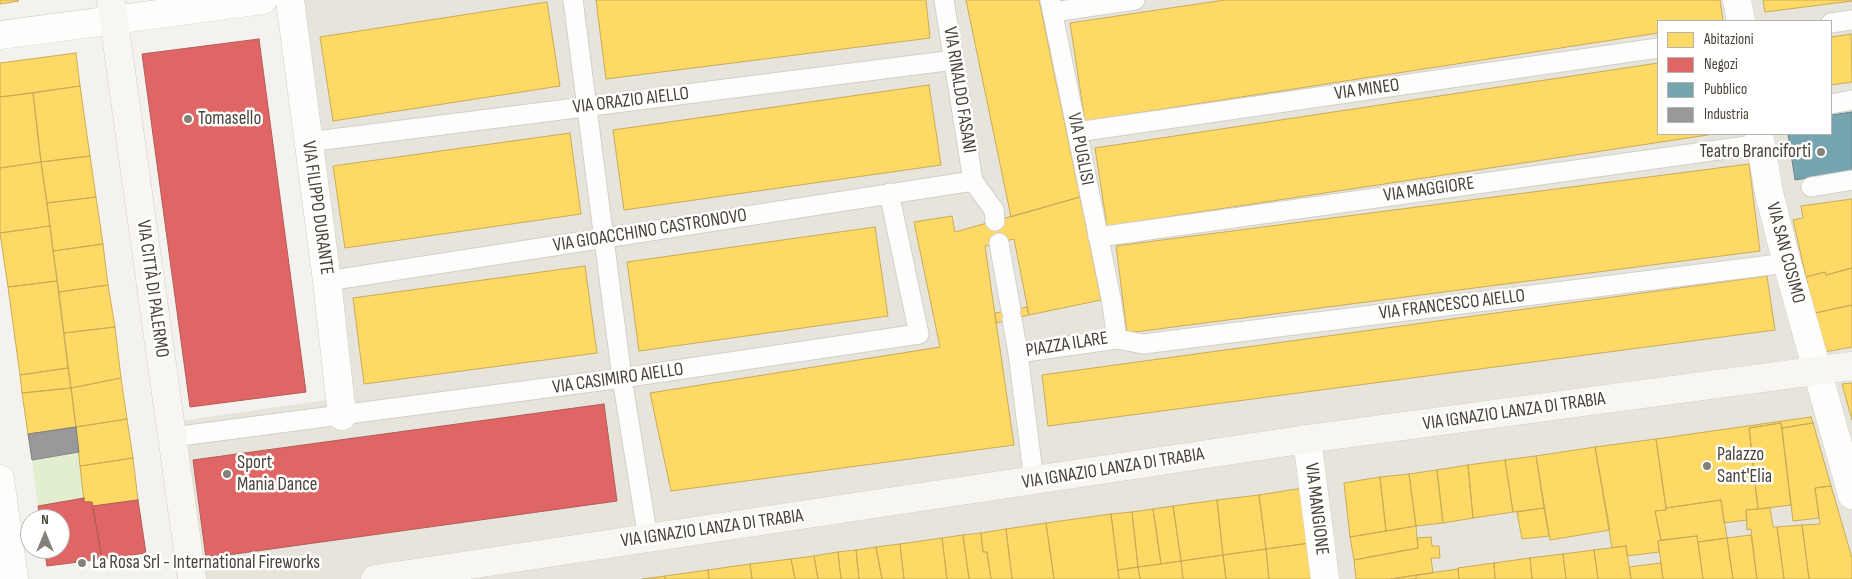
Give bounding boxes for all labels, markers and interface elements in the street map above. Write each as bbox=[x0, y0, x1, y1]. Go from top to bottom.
legend bbox=[1657, 20, 1832, 135]
street label: VIA RINALDO FASANI bbox=[938, 25, 980, 155]
text: Abitazioni bbox=[1704, 30, 1754, 49]
text: Negozi bbox=[1704, 55, 1738, 74]
street label: VIA MINEO bbox=[1333, 74, 1401, 106]
text: Pubblico bbox=[1704, 80, 1747, 99]
street label: VIA ORAZIO AIELLO bbox=[572, 83, 690, 119]
text: Industria bbox=[1704, 105, 1749, 124]
place label: Tomasello bbox=[198, 108, 261, 130]
street label: VIA PUGLISI bbox=[1062, 111, 1098, 187]
marker: Tomasello bbox=[182, 113, 194, 125]
street label: VIA FILIPPO DURANTE bbox=[296, 140, 338, 276]
place label: Teatro Branciforti bbox=[1700, 141, 1811, 163]
marker: Teatro Branciforti bbox=[1815, 146, 1827, 158]
street label: VIA MAGGIORE bbox=[1382, 172, 1476, 208]
street label: VIA SAN COSIMO bbox=[1761, 200, 1809, 306]
street label: VIA GIOACCHINO CASTRONOVO bbox=[552, 204, 748, 258]
street label: VIA CITTÀ DI PALERMO bbox=[131, 219, 173, 359]
street label: VIA FRANCESCO AIELLO bbox=[1378, 285, 1526, 325]
street label: PIAZZA ILARE bbox=[1024, 327, 1110, 363]
street label: VIA CASIMIRO AIELLO bbox=[551, 359, 685, 399]
street label: VIA IGNAZIO LANZA DI TRABIA bbox=[1421, 388, 1607, 436]
street label: VIA IGNAZIO LANZA DI TRABIA bbox=[1020, 443, 1206, 495]
place label: Palazzo Sant'Elia bbox=[1717, 444, 1772, 488]
place label: Sport Mania Dance bbox=[237, 452, 317, 496]
marker: Palazzo Sant'Elia bbox=[1701, 460, 1713, 472]
street label: VIA MANGIONE bbox=[1299, 462, 1333, 556]
marker: Sport Mania Dance bbox=[221, 468, 233, 480]
street label: VIA IGNAZIO LANZA DI TRABIA bbox=[619, 505, 805, 553]
north arrow bbox=[20, 509, 70, 559]
text: N bbox=[41, 511, 49, 528]
place label: La Rosa Srl - International Fireworks bbox=[92, 552, 320, 574]
marker: La Rosa Srl - International Fireworks bbox=[76, 557, 88, 569]

